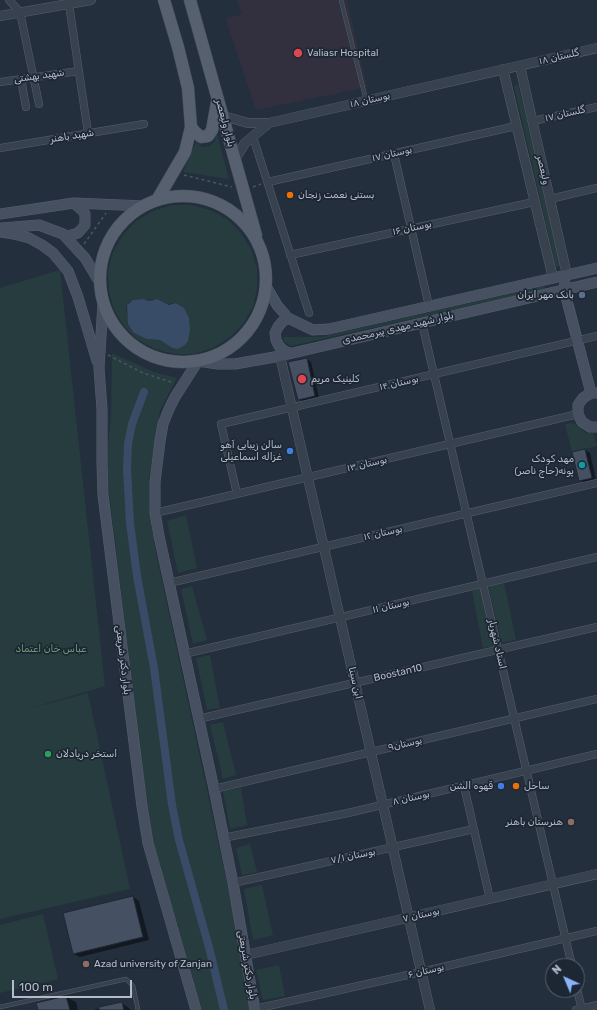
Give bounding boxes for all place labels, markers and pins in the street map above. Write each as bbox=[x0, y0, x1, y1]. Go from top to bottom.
marker: Valiasr Hospital bbox=[292, 47, 304, 59]
place label: Valiasr Hospital bbox=[307, 47, 378, 59]
place label: بستنی نعمت زنجان bbox=[298, 189, 374, 201]
marker: بستنی نعمت زنجان bbox=[285, 190, 295, 200]
place label: بانک مهر ایران bbox=[517, 289, 574, 301]
marker: بانک مهر ایران bbox=[577, 290, 587, 300]
marker: کلینیک مریم bbox=[296, 373, 308, 385]
place label: کلینیک مریم bbox=[311, 373, 359, 385]
place label: سالن زیبایی آهو غزاله اسماعیلی bbox=[220, 439, 282, 462]
marker: سالن زیبایی آهو غزاله اسماعیلی bbox=[285, 446, 295, 456]
place label: مهد کودک پونه(حاج ناصر) bbox=[515, 453, 574, 476]
marker: مهد کودک پونه(حاج ناصر) bbox=[577, 460, 587, 470]
place label: استخر دریادلان bbox=[56, 748, 117, 760]
marker: استخر دریادلان bbox=[43, 749, 53, 759]
place label: قهوه الشن bbox=[450, 780, 493, 792]
place label: ساحل bbox=[524, 780, 550, 792]
marker: قهوه الشن bbox=[496, 781, 506, 791]
marker: ساحل bbox=[511, 781, 521, 791]
place label: هنرستان باهنر bbox=[506, 816, 563, 828]
marker: هنرستان باهنر bbox=[566, 817, 576, 827]
place label: Azad university of Zanjan bbox=[94, 958, 212, 970]
marker: Azad university of Zanjan bbox=[81, 959, 91, 969]

